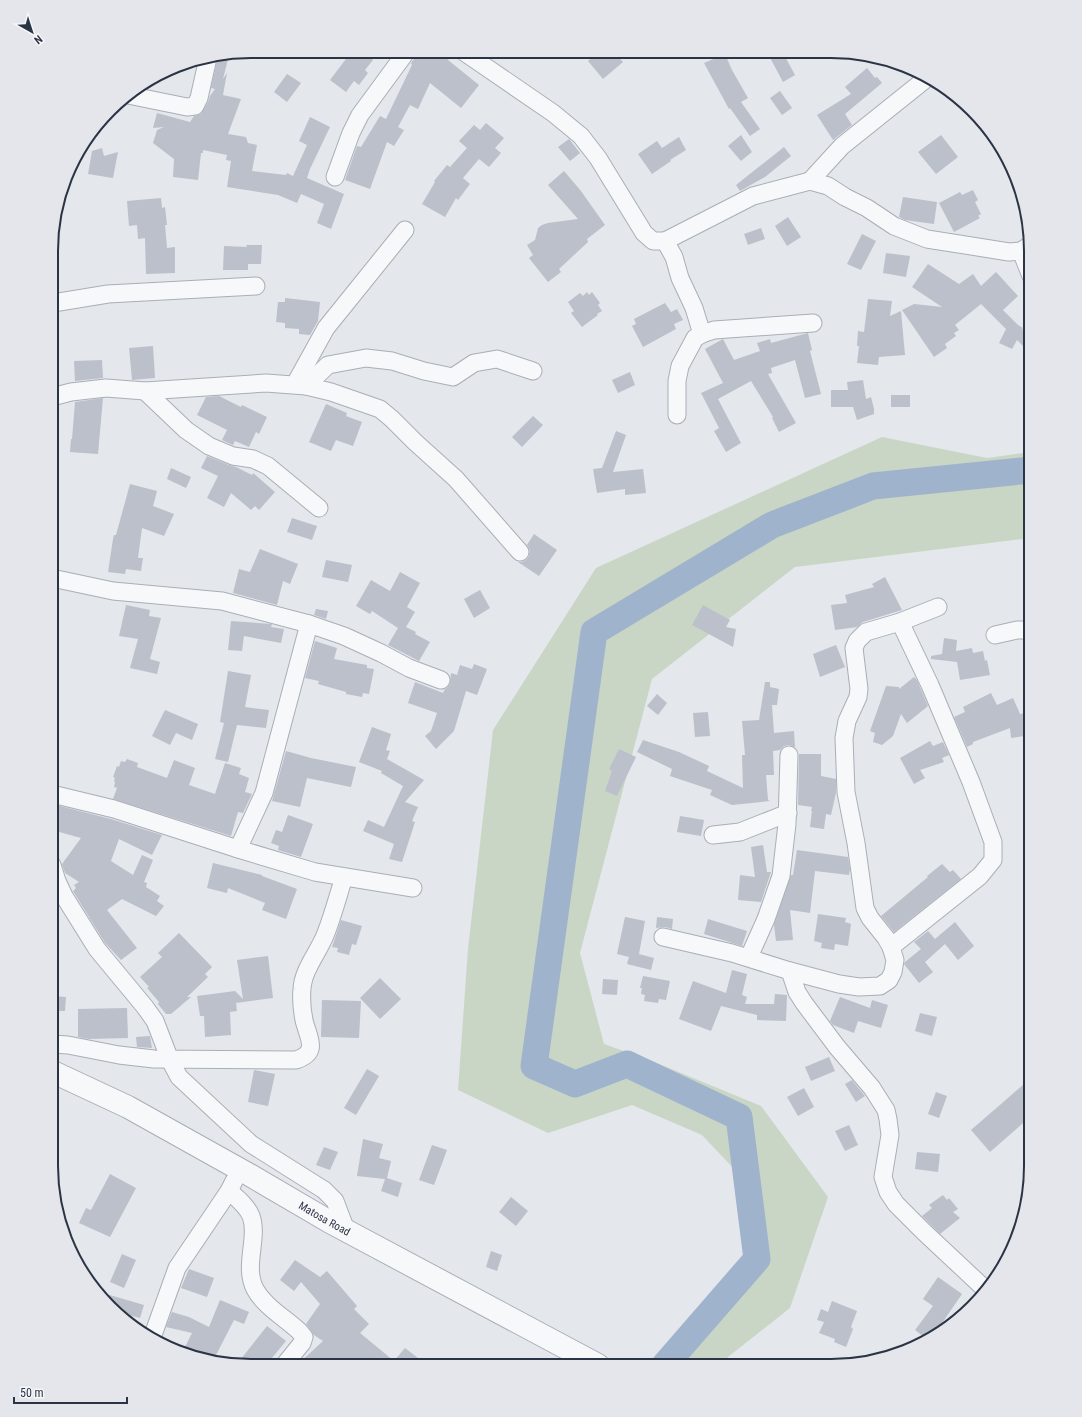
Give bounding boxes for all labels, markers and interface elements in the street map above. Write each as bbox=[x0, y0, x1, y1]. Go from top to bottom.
north arrow bbox=[12, 12, 52, 52]
text: N bbox=[31, 32, 45, 47]
street label: Matosa Road bbox=[296, 1199, 353, 1238]
scale bar bbox=[14, 1379, 127, 1405]
text: 50 m bbox=[20, 1386, 44, 1400]

